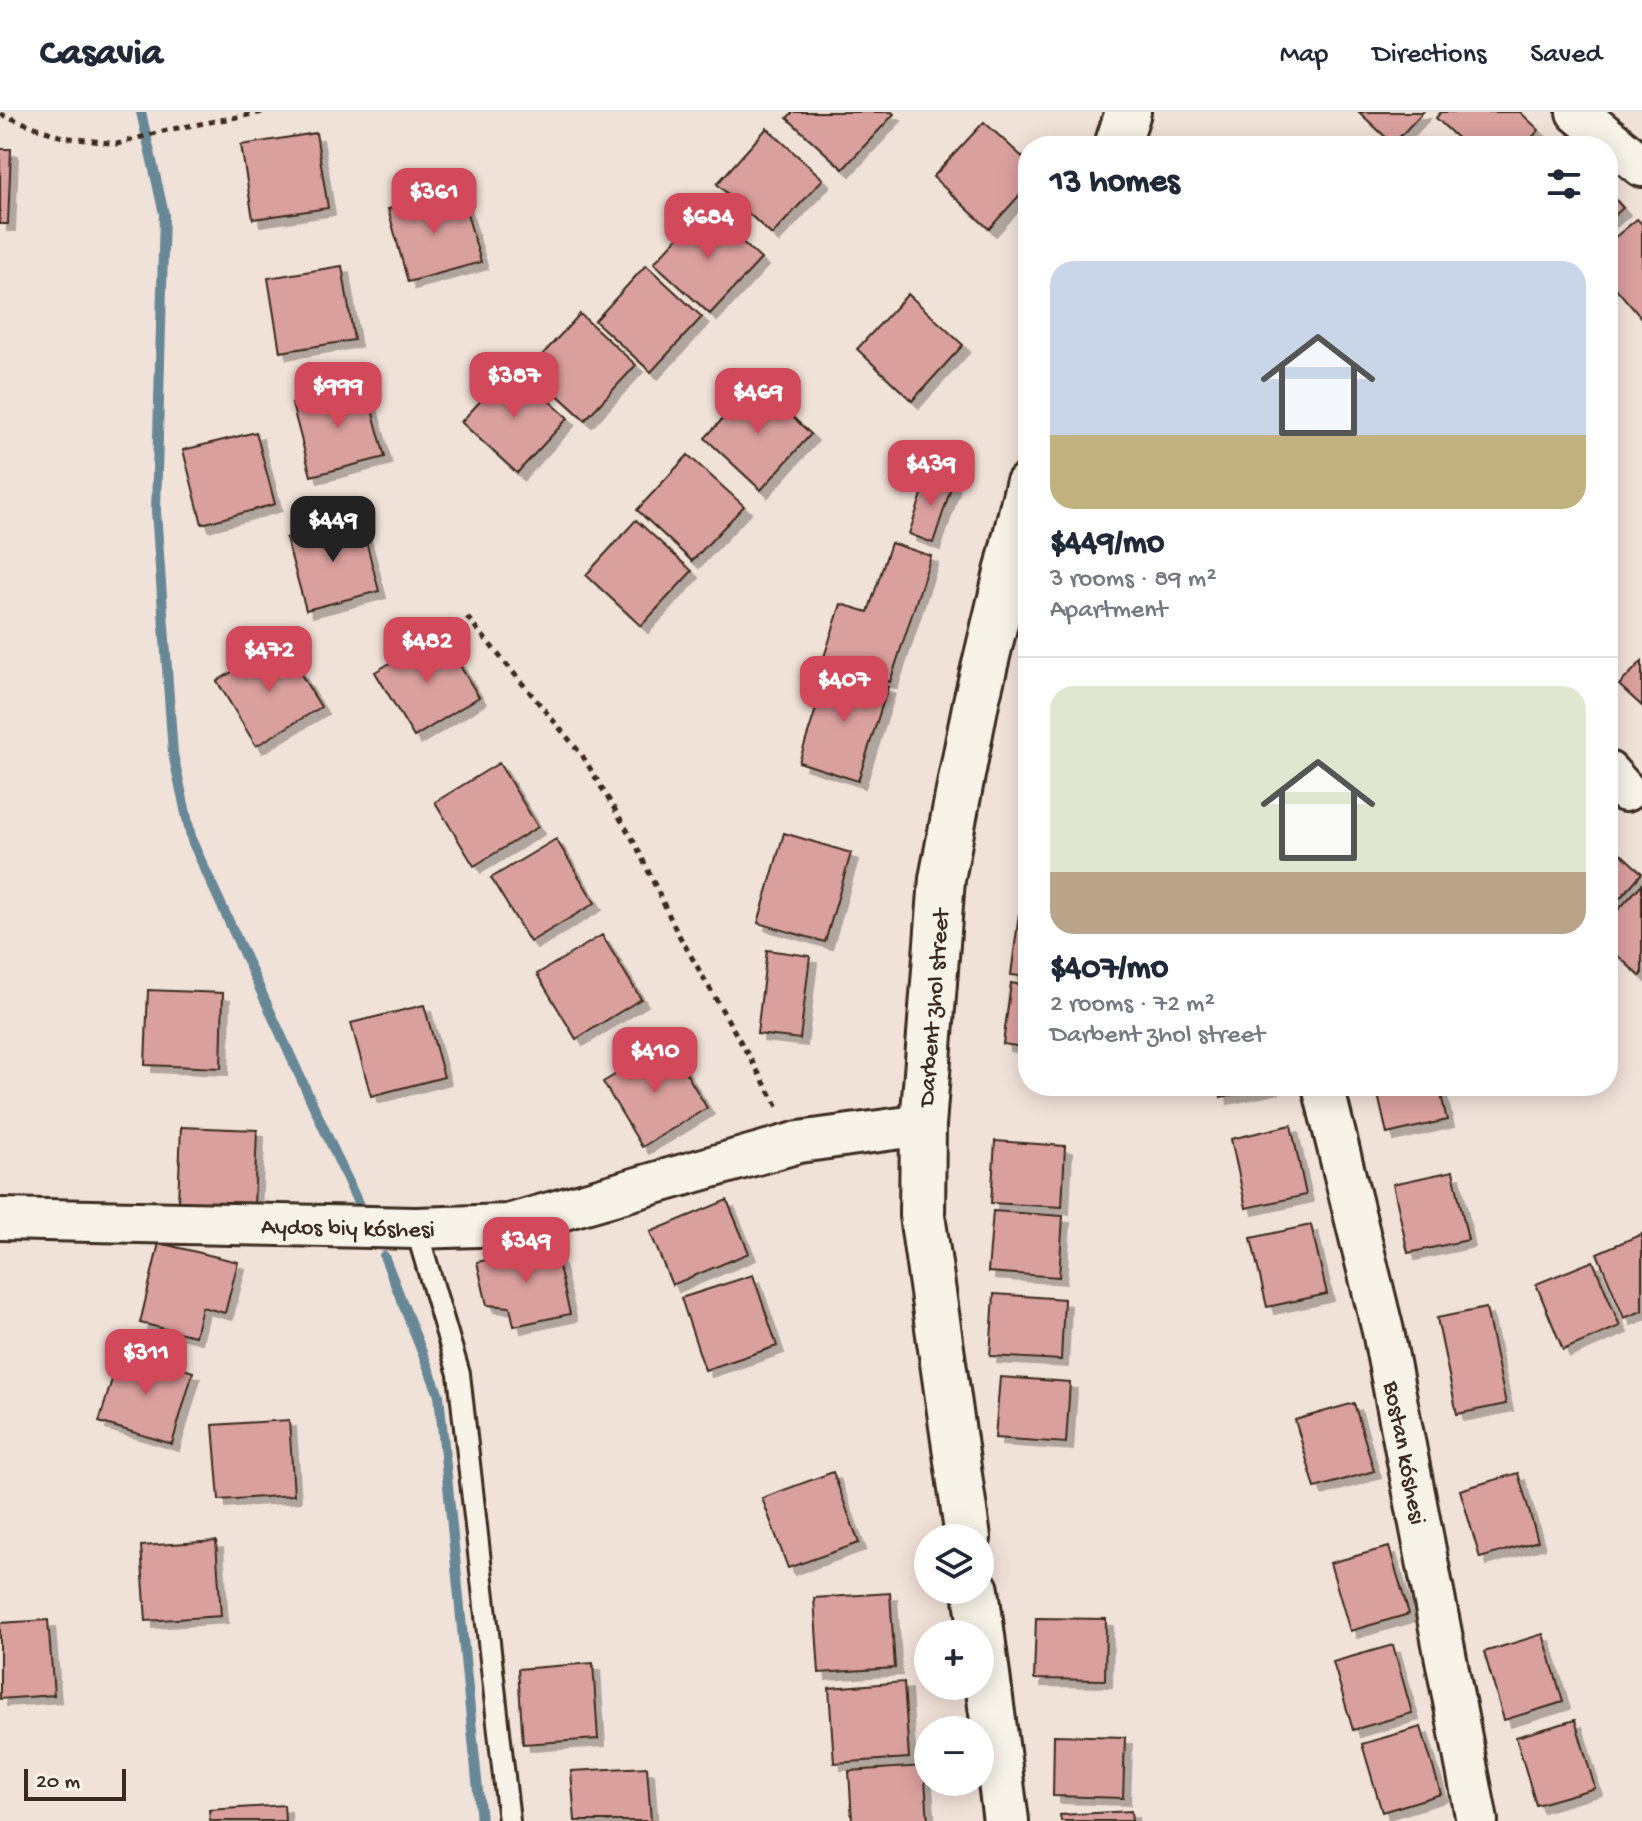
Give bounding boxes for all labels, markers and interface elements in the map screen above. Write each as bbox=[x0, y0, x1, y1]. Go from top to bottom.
text: Casavia bbox=[40, 33, 163, 77]
text: Map bbox=[1280, 39, 1328, 72]
text: Directions bbox=[1372, 39, 1486, 72]
text: Saved bbox=[1530, 39, 1602, 72]
icon: filters bbox=[1542, 162, 1586, 206]
text: 13 homes bbox=[1050, 164, 1180, 204]
pin: $361 bbox=[387, 168, 481, 236]
text: $361 bbox=[410, 178, 458, 209]
pin: $684 bbox=[661, 193, 755, 261]
text: $684 bbox=[682, 203, 734, 234]
icon: home bbox=[1246, 313, 1390, 457]
pin: $387 bbox=[467, 352, 561, 420]
pin: $999 bbox=[291, 362, 385, 430]
text: $387 bbox=[488, 362, 540, 393]
pin: $469 bbox=[711, 368, 805, 436]
text: $999 bbox=[313, 372, 363, 403]
text: $469 bbox=[733, 378, 783, 409]
pin: $439 bbox=[884, 440, 978, 508]
text: $439 bbox=[906, 450, 956, 481]
pin: $449 bbox=[286, 496, 380, 564]
text: $449 bbox=[308, 506, 358, 537]
text: $449/mo bbox=[1050, 525, 1164, 565]
text: 3 rooms · 89 m² bbox=[1050, 565, 1217, 596]
text: Apartment bbox=[1050, 596, 1167, 627]
pin: $482 bbox=[380, 617, 474, 685]
pin: $472 bbox=[222, 626, 316, 694]
text: $482 bbox=[402, 627, 452, 658]
text: $472 bbox=[244, 636, 294, 667]
pin: $407 bbox=[797, 656, 891, 724]
text: $407 bbox=[818, 666, 870, 697]
icon: home bbox=[1246, 738, 1390, 882]
street label: Darbent zhol street bbox=[913, 906, 958, 1110]
text: $407/mo bbox=[1050, 950, 1168, 990]
text: 2 rooms · 72 m² bbox=[1050, 990, 1215, 1021]
text: Darbent zhol street bbox=[1050, 1021, 1265, 1052]
pin: $410 bbox=[608, 1027, 702, 1095]
text: $410 bbox=[630, 1037, 680, 1068]
street label: Aydos biy kóshesi bbox=[261, 1214, 435, 1246]
pin: $349 bbox=[479, 1217, 573, 1285]
text: $349 bbox=[501, 1227, 551, 1258]
pin: $311 bbox=[99, 1329, 193, 1397]
text: $311 bbox=[123, 1339, 169, 1370]
street label: Bostan kóshesi bbox=[1375, 1378, 1431, 1527]
map controls bbox=[914, 1524, 994, 1796]
button: layers bbox=[914, 1524, 994, 1604]
button: + bbox=[914, 1620, 994, 1700]
button: − bbox=[914, 1716, 994, 1796]
scale bar bbox=[24, 1765, 126, 1801]
text: 20 m bbox=[36, 1770, 80, 1796]

